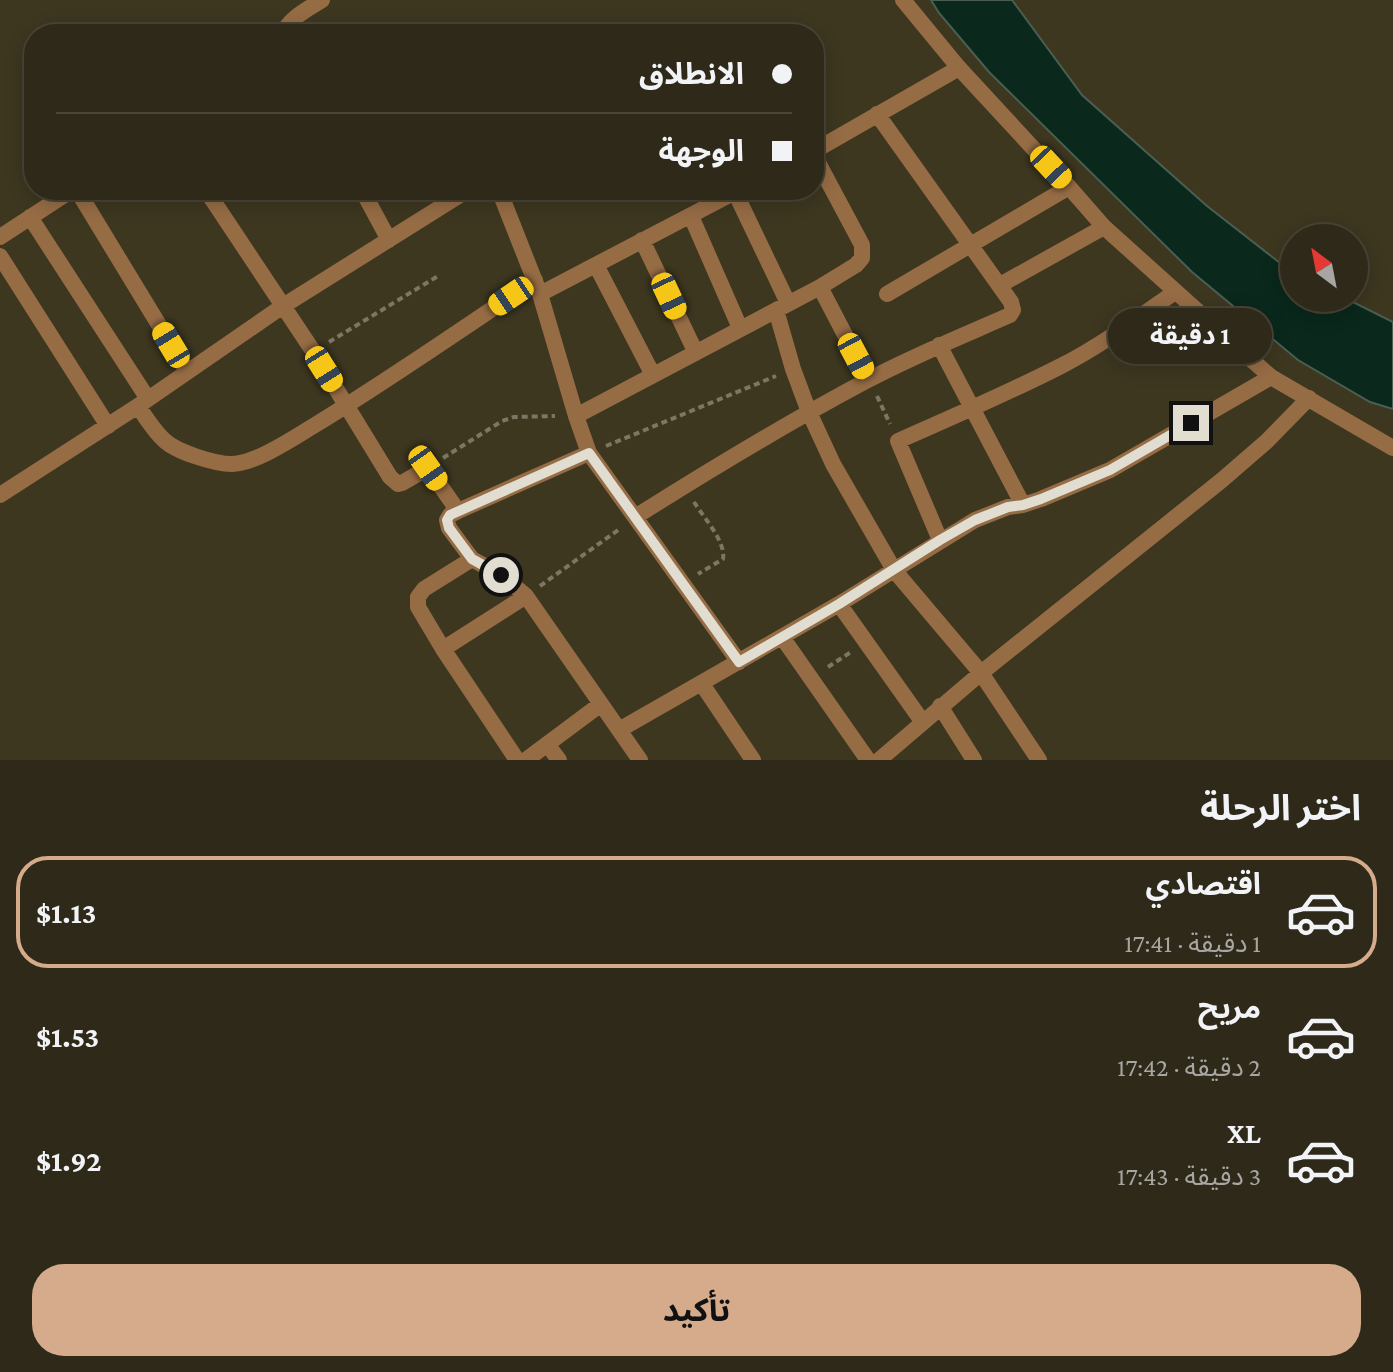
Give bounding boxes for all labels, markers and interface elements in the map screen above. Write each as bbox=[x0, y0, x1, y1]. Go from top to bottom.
text: الانطلاق bbox=[639, 57, 744, 90]
text: الوجهة bbox=[659, 134, 744, 167]
car bbox=[1026, 141, 1076, 193]
north arrow bbox=[1280, 224, 1368, 312]
map controls bbox=[1280, 224, 1368, 312]
car bbox=[648, 269, 690, 323]
car bbox=[484, 273, 538, 319]
callout: 1 دقيقة bbox=[1109, 307, 1273, 363]
car bbox=[148, 318, 194, 372]
text: 1 دقيقة bbox=[1150, 321, 1230, 350]
car bbox=[834, 329, 878, 383]
car bbox=[301, 342, 347, 396]
route end bbox=[1173, 405, 1209, 441]
car bbox=[404, 441, 452, 495]
route start bbox=[483, 557, 519, 593]
text: اختر الرحلة bbox=[1200, 788, 1361, 828]
text: اقتصادي bbox=[1146, 867, 1261, 900]
icon: car bbox=[1285, 876, 1357, 948]
text: $1.13 bbox=[36, 896, 96, 929]
text: 1 دقيقة · 17:41 bbox=[1124, 929, 1261, 958]
text: مريح bbox=[1198, 991, 1261, 1024]
icon: car bbox=[1285, 1000, 1357, 1072]
text: $1.53 bbox=[36, 1020, 99, 1053]
text: 2 دقيقة · 17:42 bbox=[1117, 1053, 1261, 1082]
text: XL bbox=[1227, 1116, 1261, 1149]
icon: car bbox=[1285, 1124, 1357, 1196]
text: $1.92 bbox=[36, 1144, 102, 1177]
text: 3 دقيقة · 17:43 bbox=[1117, 1162, 1261, 1191]
button: تأكيد bbox=[32, 1264, 1361, 1356]

